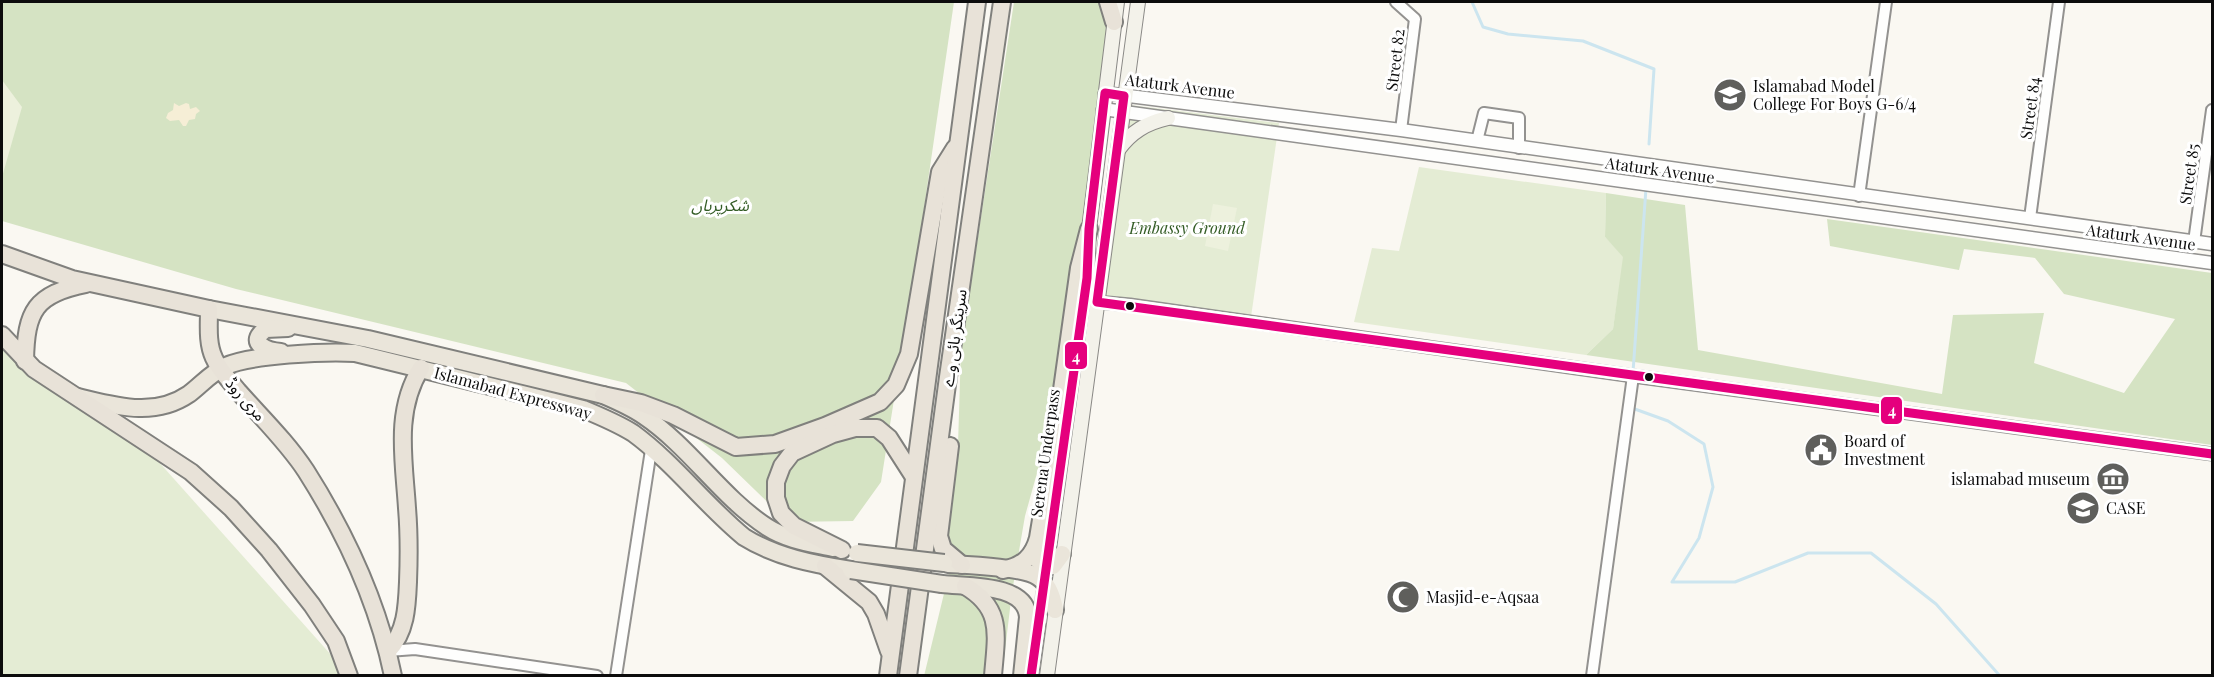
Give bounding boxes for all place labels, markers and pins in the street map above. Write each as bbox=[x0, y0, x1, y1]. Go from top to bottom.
place label: Islamabad Model College For Boys G-6/4 bbox=[1753, 75, 1916, 114]
school or university icon: Islamabad Model College For Boys G-6/4 bbox=[1712, 77, 1748, 113]
unlabelled marker bbox=[1124, 300, 1136, 312]
unlabelled marker bbox=[1643, 371, 1655, 383]
place label: Board of Investment bbox=[1844, 430, 1925, 469]
public building icon: Board of Investment bbox=[1803, 432, 1839, 468]
museum icon: islamabad museum bbox=[2095, 461, 2131, 497]
place label: islamabad museum bbox=[1951, 468, 2090, 489]
school or university icon: CASE bbox=[2065, 490, 2101, 526]
place label: CASE bbox=[2106, 497, 2145, 518]
mosque icon: Masjid-e-Aqsaa bbox=[1385, 579, 1421, 615]
place label: Masjid-e-Aqsaa bbox=[1426, 586, 1539, 607]

